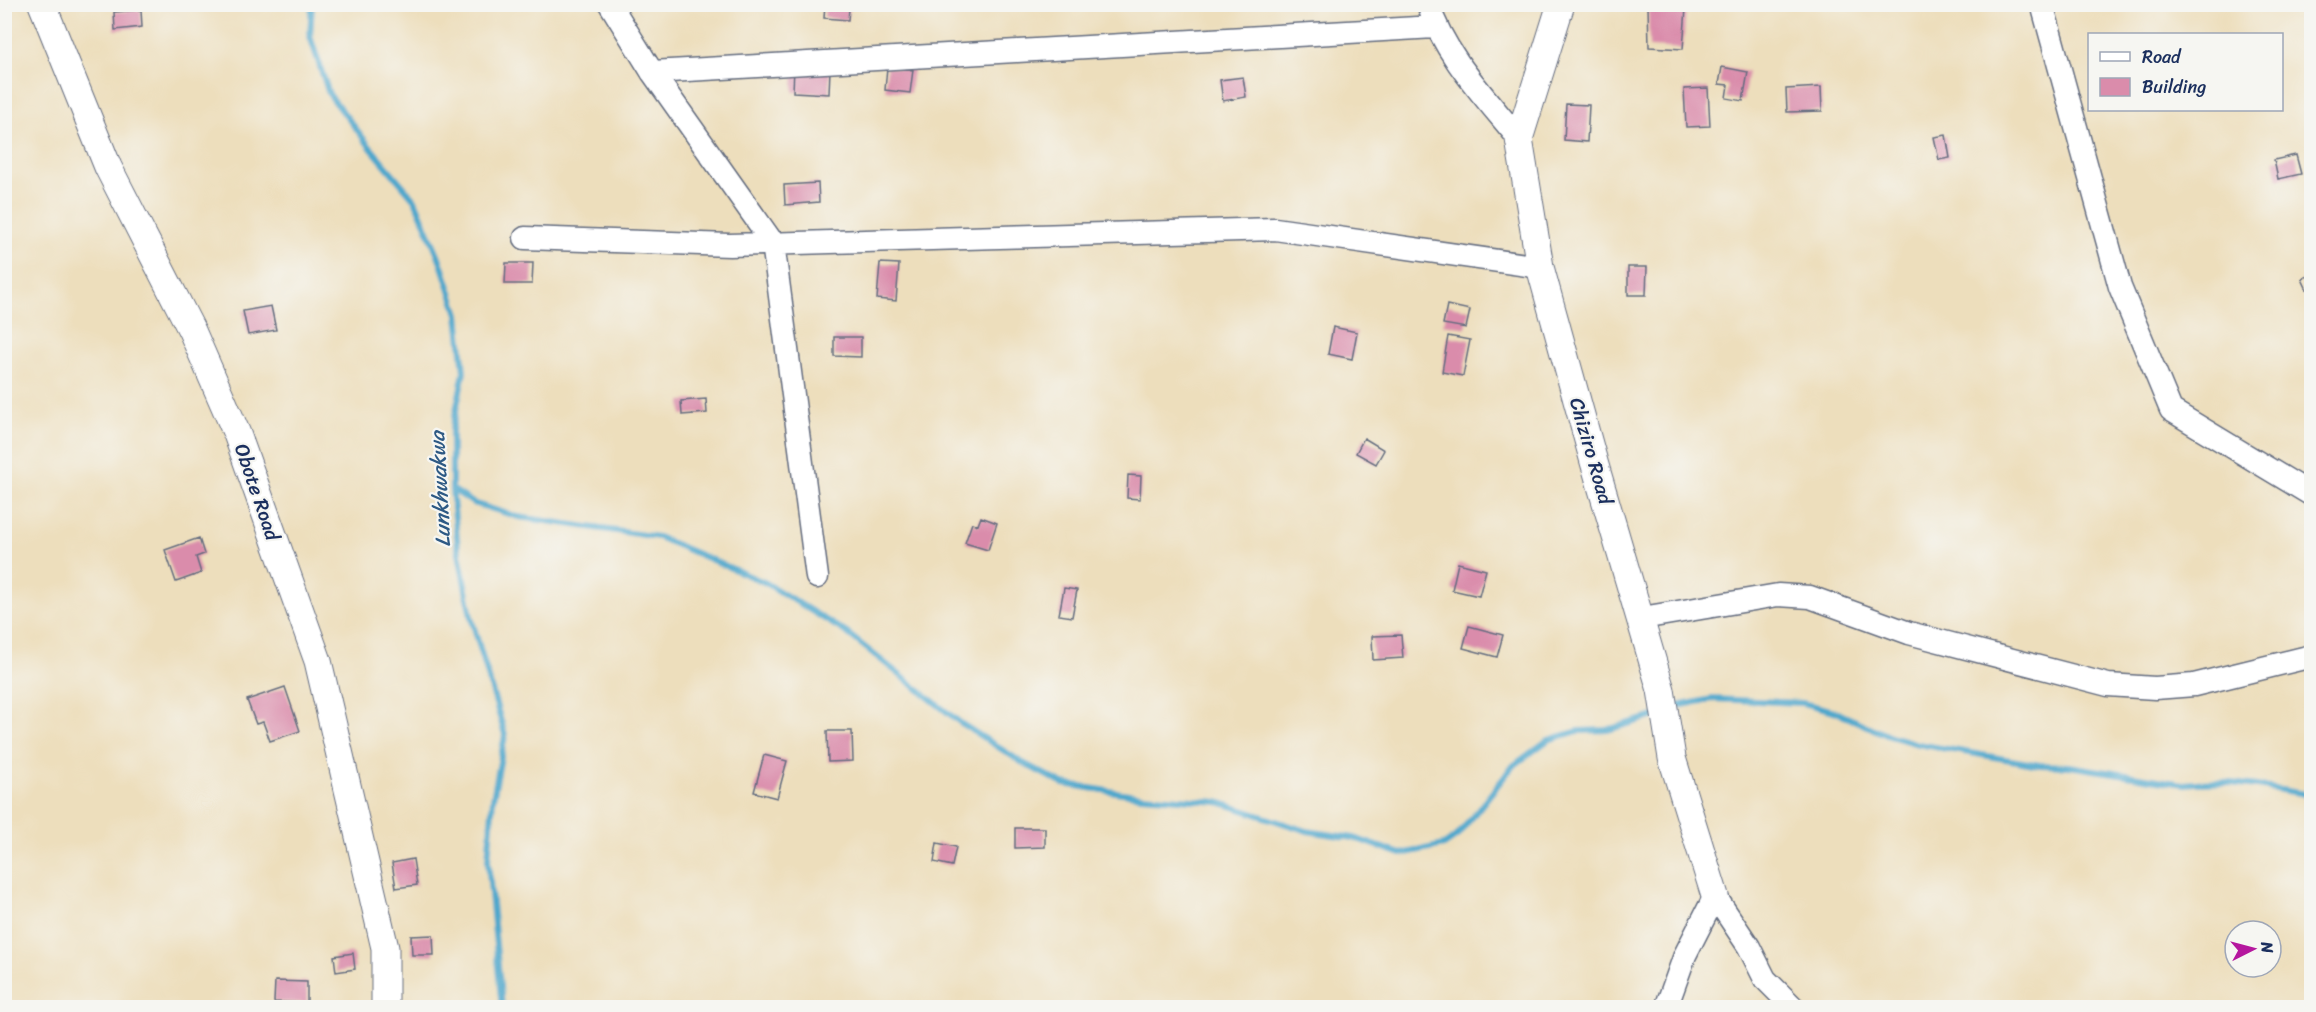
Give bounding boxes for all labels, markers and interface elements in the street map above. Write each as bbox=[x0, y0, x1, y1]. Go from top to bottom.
legend bbox=[2088, 33, 2283, 111]
text: Road bbox=[2142, 41, 2182, 73]
text: Building bbox=[2142, 71, 2206, 103]
street label: Chiziro Road bbox=[1559, 393, 1623, 510]
water label: Lunkhwakwa bbox=[418, 428, 462, 548]
street label: Obote Road bbox=[224, 439, 290, 547]
north arrow bbox=[2223, 919, 2283, 979]
text: N bbox=[2252, 939, 2283, 955]

